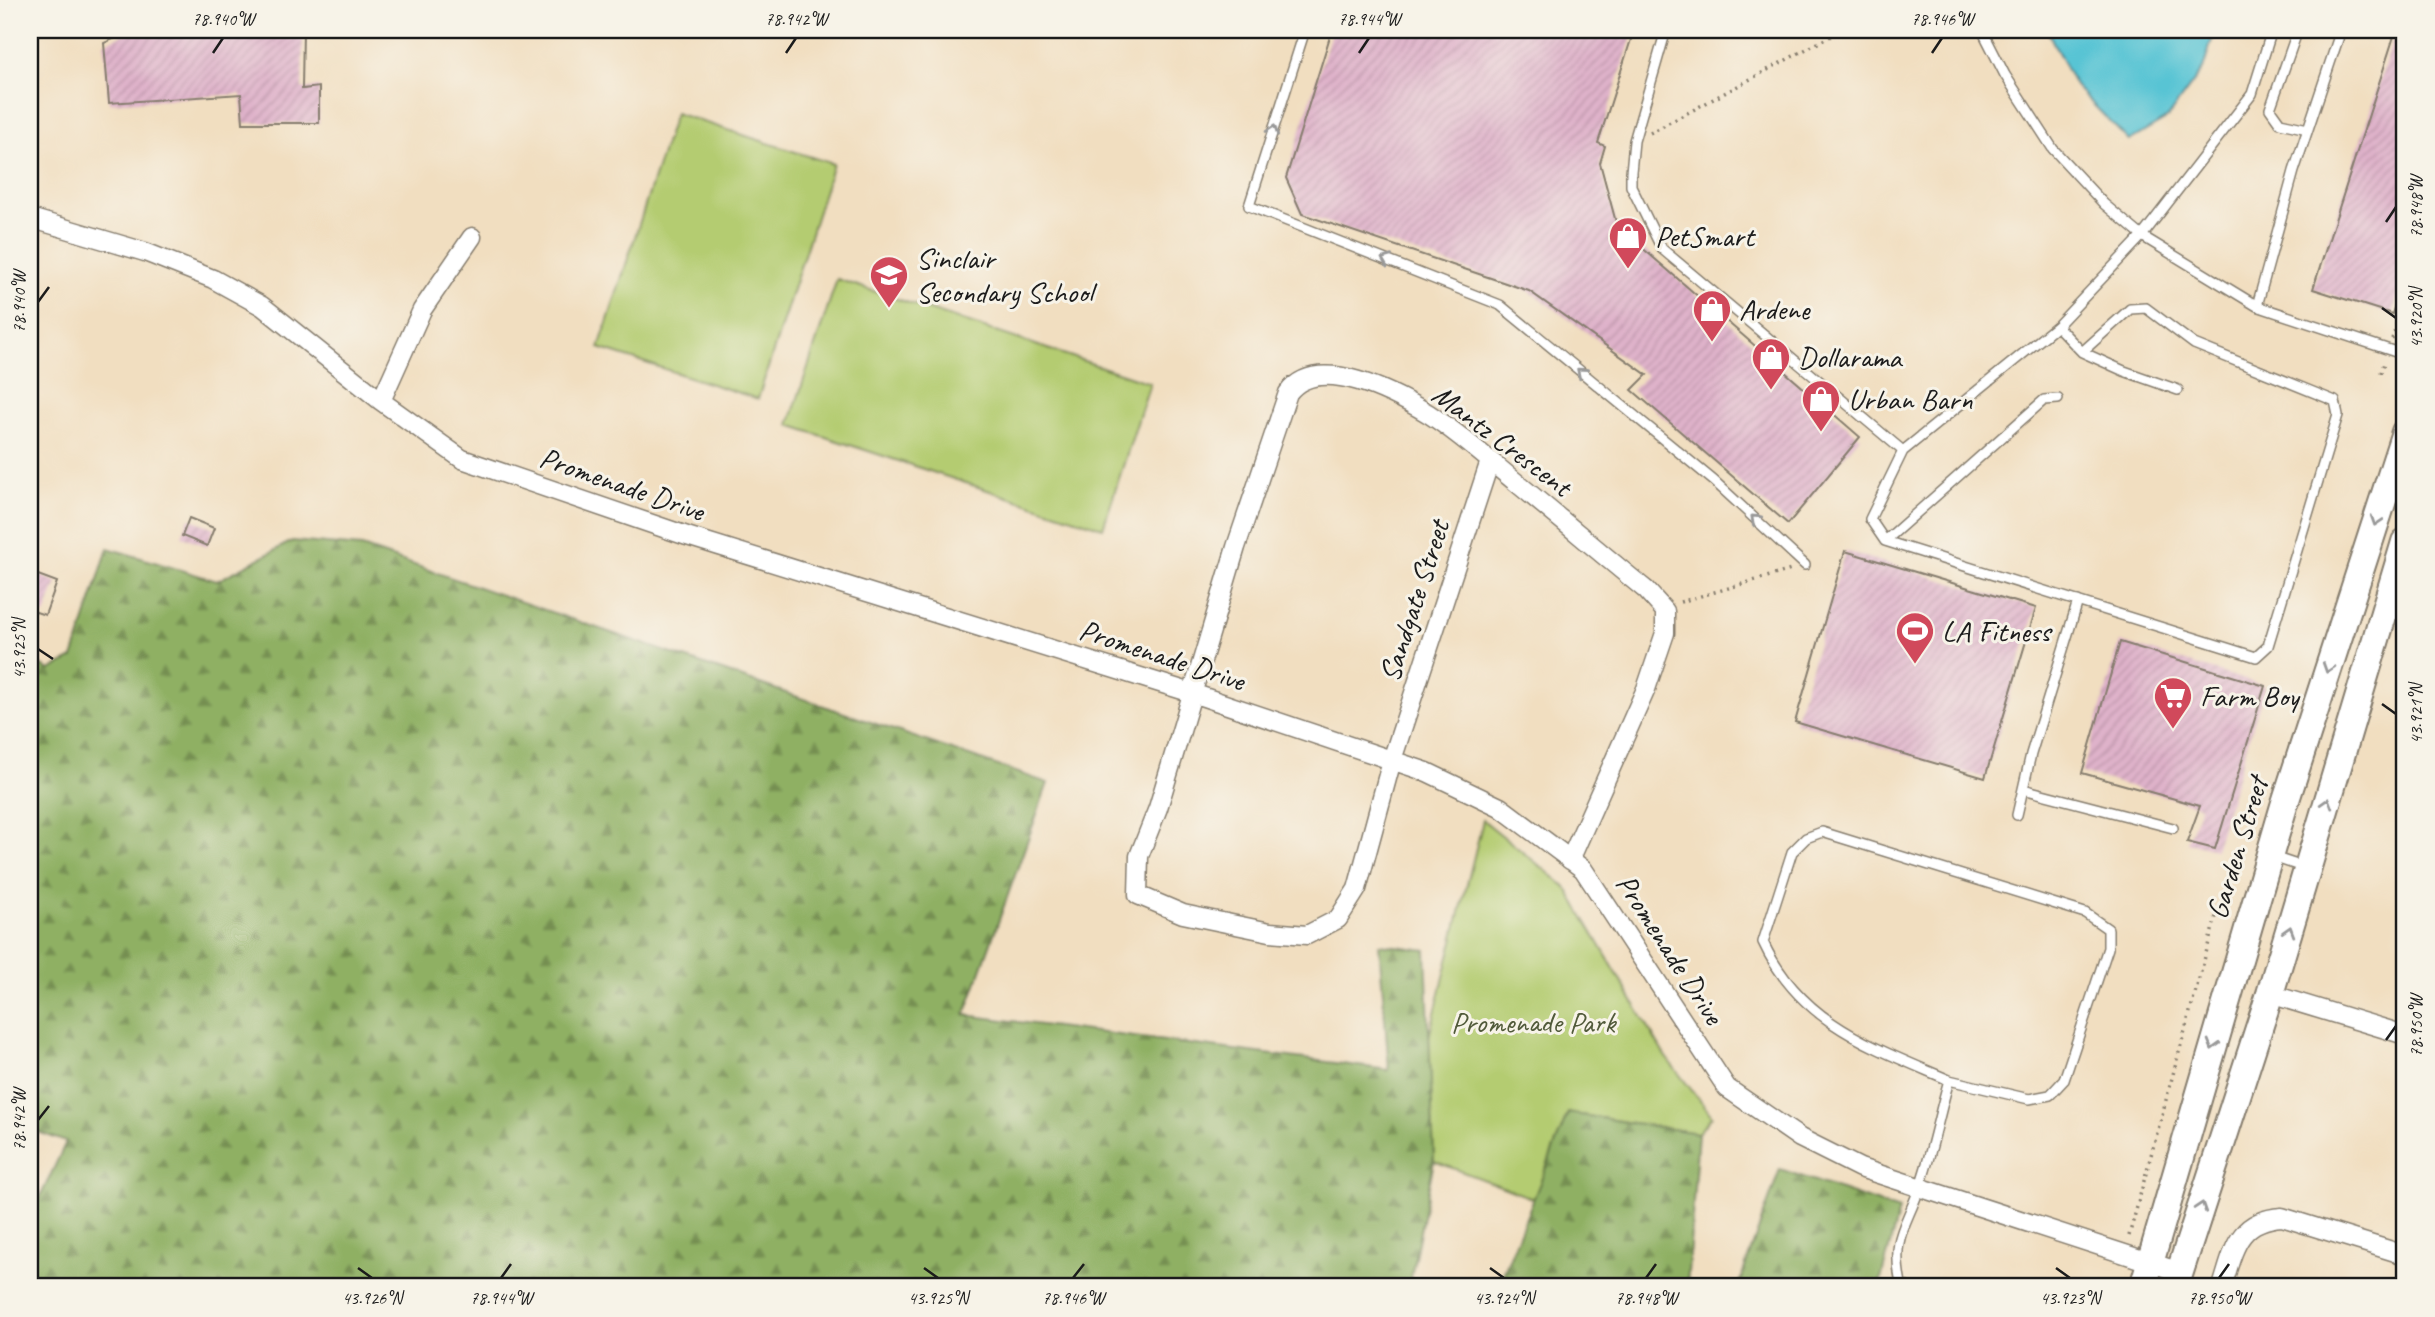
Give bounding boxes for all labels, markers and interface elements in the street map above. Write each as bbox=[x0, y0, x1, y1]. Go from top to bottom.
text: 78.940°W bbox=[192, 8, 257, 30]
text: 78.942°W bbox=[765, 8, 830, 30]
text: 78.944°W bbox=[1338, 8, 1403, 30]
text: 78.946°W bbox=[1911, 8, 1976, 30]
one-way arrow bbox=[1265, 124, 1279, 137]
text: 78.948°W bbox=[2405, 173, 2427, 238]
shop icon: PetSmart bbox=[1607, 215, 1649, 270]
place label: PetSmart bbox=[1655, 217, 1757, 255]
place label: Sinclair Secondary School bbox=[916, 239, 1098, 311]
school or university icon: Sinclair Secondary School bbox=[868, 254, 910, 309]
one-way arrow bbox=[1381, 255, 1393, 269]
text: 78.940°W bbox=[8, 268, 30, 333]
text: 43.920°N bbox=[2405, 285, 2427, 348]
shop icon: Ardene bbox=[1691, 288, 1733, 343]
place label: Ardene bbox=[1739, 290, 1812, 328]
shop icon: Dollarama bbox=[1750, 336, 1792, 391]
place label: Dollarama bbox=[1798, 338, 1903, 376]
one-way arrow bbox=[1577, 368, 1590, 380]
street label: Mantz Crescent bbox=[1425, 375, 1582, 507]
shop icon: Urban Barn bbox=[1800, 378, 1842, 433]
place label: Urban Barn bbox=[1848, 380, 1973, 418]
street label: Promenade Drive bbox=[535, 438, 711, 531]
street label: Sandgate Street bbox=[1370, 513, 1459, 686]
one-way arrow bbox=[2370, 514, 2384, 526]
one-way arrow bbox=[1750, 515, 1763, 527]
street label: Promenade Drive bbox=[1075, 610, 1252, 700]
sports icon: LA Fitness bbox=[1894, 610, 1936, 665]
place label: LA Fitness bbox=[1942, 612, 2053, 650]
text: 43.925°N bbox=[8, 616, 30, 679]
one-way arrow bbox=[2322, 661, 2337, 673]
supermarket icon: Farm Boy bbox=[2152, 675, 2194, 730]
place label: Farm Boy bbox=[2200, 677, 2301, 715]
text: 43.921°N bbox=[2405, 681, 2427, 744]
street label: Garden Street bbox=[2197, 769, 2278, 923]
one-way arrow bbox=[2319, 797, 2334, 809]
street label: Promenade Drive bbox=[1607, 867, 1734, 1033]
one-way arrow bbox=[2280, 925, 2295, 937]
text: 78.950°W bbox=[2405, 992, 2427, 1057]
park label: Promenade Park bbox=[1451, 1003, 1617, 1041]
one-way arrow bbox=[2207, 1039, 2222, 1051]
text: 78.942°W bbox=[8, 1086, 30, 1151]
one-way arrow bbox=[2193, 1201, 2208, 1213]
text: 43.926°N bbox=[342, 1287, 405, 1309]
text: 78.944°W bbox=[470, 1287, 535, 1309]
text: 43.925°N bbox=[908, 1287, 971, 1309]
text: 78.946°W bbox=[1042, 1287, 1107, 1309]
text: 43.924°N bbox=[1474, 1287, 1537, 1309]
text: 78.948°W bbox=[1615, 1287, 1680, 1309]
text: 43.923°N bbox=[2040, 1287, 2103, 1309]
text: 78.950°W bbox=[2188, 1287, 2253, 1309]

